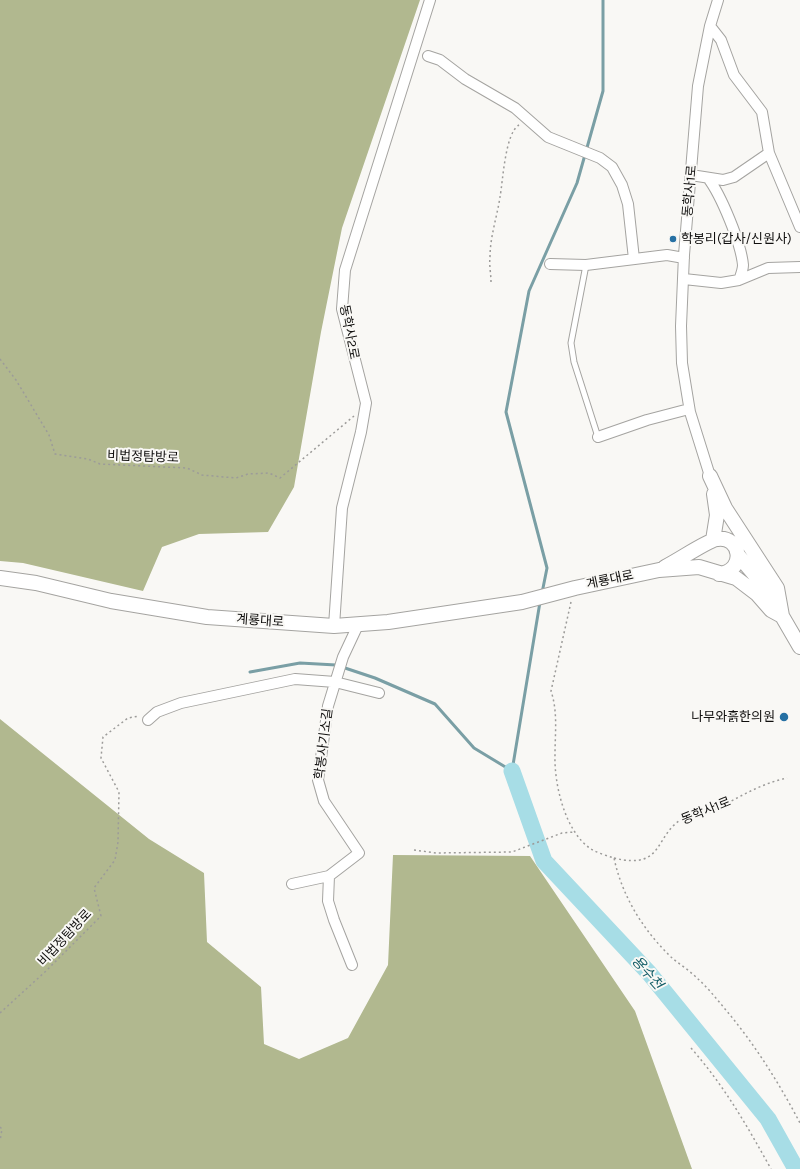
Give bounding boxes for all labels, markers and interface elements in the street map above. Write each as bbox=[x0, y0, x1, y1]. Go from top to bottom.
street label: 동학사1로 bbox=[680, 164, 700, 218]
place label: 학봉리(갑사/신원사) bbox=[681, 231, 792, 247]
marker: 학봉리(갑사/신원사) bbox=[668, 234, 678, 244]
street label: 동학사2로 bbox=[336, 303, 362, 361]
street label: 비법정탐방로 bbox=[107, 448, 179, 466]
street label: 계룡대로 bbox=[585, 567, 635, 593]
street label: 계룡대로 bbox=[236, 612, 284, 630]
street label: 학봉사기소길 bbox=[312, 707, 336, 781]
place label: 나무와흙한의원 bbox=[691, 709, 775, 725]
marker: 나무와흙한의원 bbox=[778, 711, 790, 723]
street label: 동학사1로 bbox=[679, 794, 733, 828]
street label: 비법정탐방로 bbox=[35, 906, 95, 970]
water label: 용수천 bbox=[628, 953, 666, 993]

